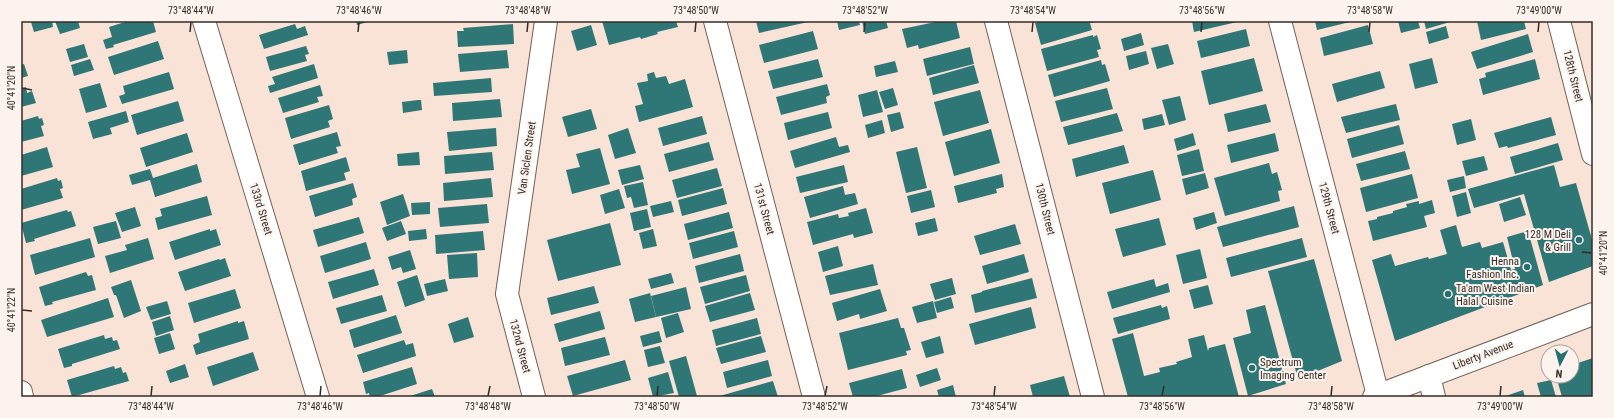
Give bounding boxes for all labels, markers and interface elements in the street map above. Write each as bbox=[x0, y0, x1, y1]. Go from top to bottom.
text: 73°48'44"W bbox=[168, 5, 214, 16]
text: 73°48'46"W bbox=[336, 5, 382, 16]
text: 73°48'48"W bbox=[505, 5, 551, 16]
text: 73°48'50"W bbox=[673, 5, 719, 16]
text: 73°48'52"W bbox=[842, 5, 888, 16]
text: 73°48'54"W bbox=[1010, 5, 1056, 16]
text: 73°48'56"W bbox=[1179, 5, 1225, 16]
text: 73°48'58"W bbox=[1347, 5, 1393, 16]
text: 73°49'00"W bbox=[1516, 5, 1562, 16]
street label: 128th Street bbox=[1560, 49, 1586, 103]
text: 40°41'20"N bbox=[6, 66, 17, 110]
street label: Van Siclen Street bbox=[515, 121, 539, 195]
street label: 129th Street bbox=[1316, 181, 1342, 235]
street label: 133rd Street bbox=[247, 182, 275, 236]
street label: 131st Street bbox=[751, 182, 777, 236]
street label: 130th Street bbox=[1032, 182, 1058, 236]
place label: 128 M Deli & Grill bbox=[1525, 228, 1571, 254]
text: 40°41'20"N bbox=[1598, 231, 1609, 275]
marker: 128 M Deli & Grill bbox=[1574, 235, 1584, 245]
place label: Henna Fashion Inc. bbox=[1466, 255, 1519, 281]
marker: Henna Fashion Inc. bbox=[1522, 262, 1532, 272]
place label: Ta'am West Indian Halal Cuisine bbox=[1456, 282, 1535, 308]
text: 40°41'22"N bbox=[6, 288, 17, 332]
marker: Ta'am West Indian Halal Cuisine bbox=[1443, 289, 1453, 299]
street label: 132nd Street bbox=[507, 318, 533, 374]
street label: Liberty Avenue bbox=[1451, 337, 1515, 373]
north arrow bbox=[1540, 344, 1580, 384]
place label: Spectrum Imaging Center bbox=[1260, 356, 1327, 382]
marker: Spectrum Imaging Center bbox=[1247, 363, 1257, 373]
text: N bbox=[1555, 367, 1563, 380]
text: 73°48'44"W bbox=[128, 401, 174, 412]
text: 73°48'46"W bbox=[297, 401, 343, 412]
text: 73°48'48"W bbox=[465, 401, 511, 412]
text: 73°48'50"W bbox=[634, 401, 680, 412]
text: 73°48'52"W bbox=[802, 401, 848, 412]
text: 73°48'54"W bbox=[971, 401, 1017, 412]
text: 73°48'56"W bbox=[1139, 401, 1185, 412]
text: 73°48'58"W bbox=[1308, 401, 1354, 412]
text: 73°49'00"W bbox=[1477, 401, 1523, 412]

